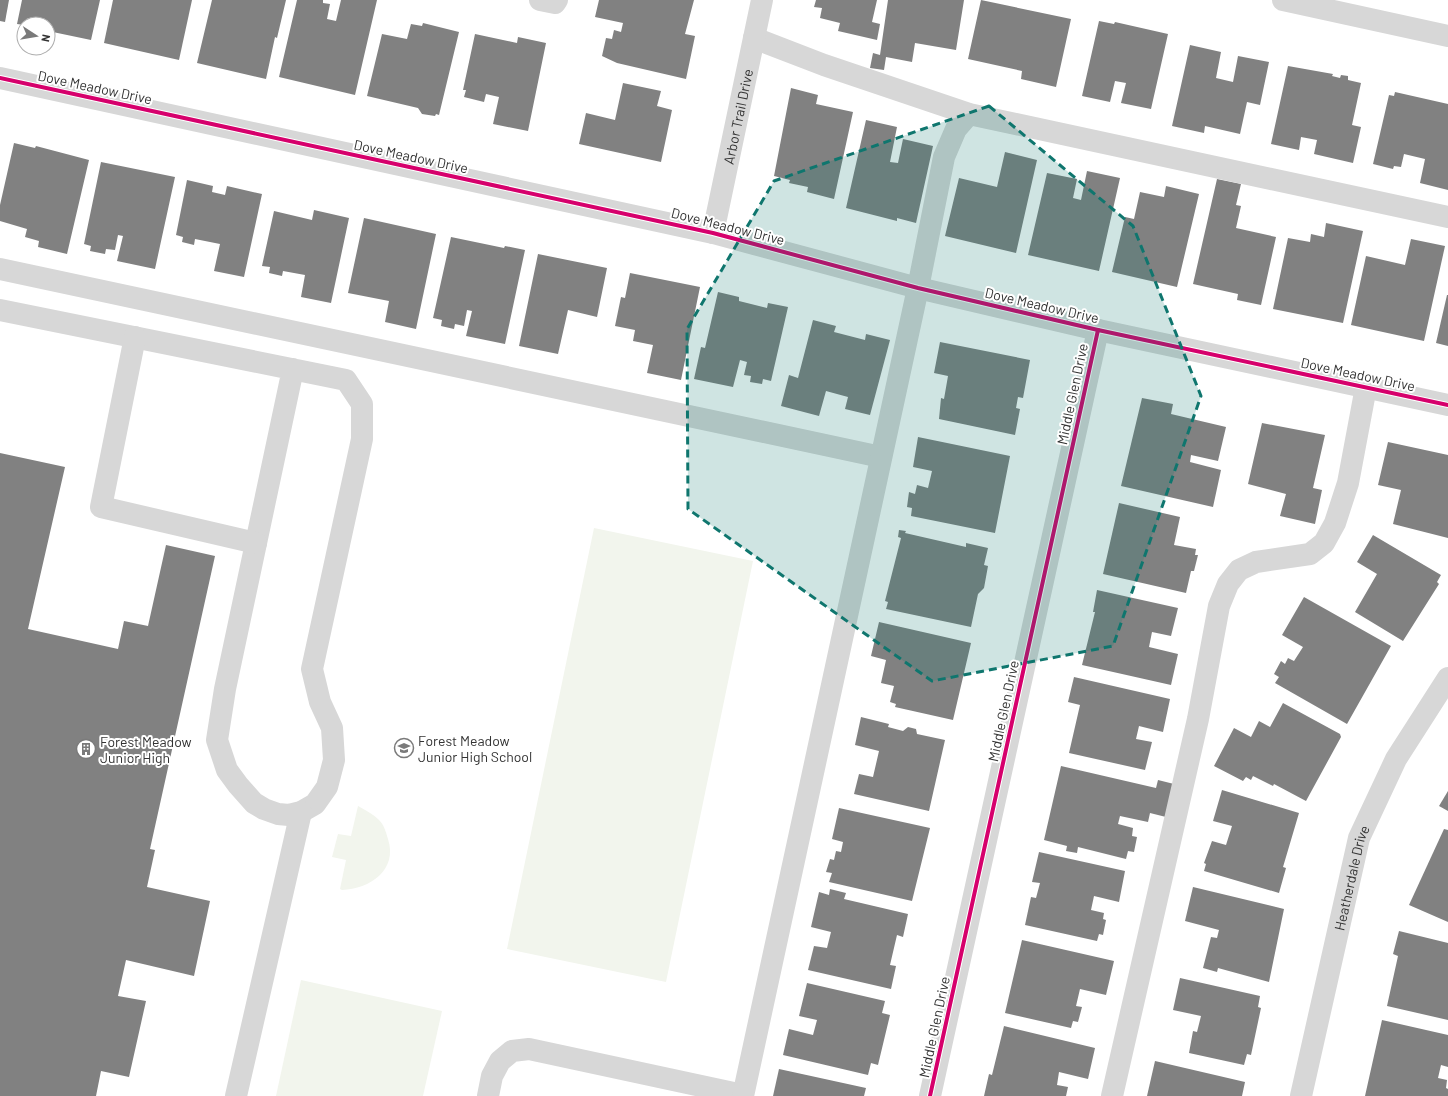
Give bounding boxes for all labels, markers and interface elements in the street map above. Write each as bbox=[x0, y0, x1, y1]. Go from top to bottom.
north arrow bbox=[16, 16, 56, 56]
text: N bbox=[39, 33, 53, 43]
street label: Dove Meadow Drive bbox=[36, 67, 154, 107]
street label: Arbor Trail Drive bbox=[719, 67, 756, 166]
street label: Dove Meadow Drive bbox=[352, 136, 470, 176]
street label: Dove Meadow Drive bbox=[670, 204, 786, 248]
street label: Dove Meadow Drive bbox=[983, 284, 1101, 326]
street label: Middle Glen Drive bbox=[1053, 342, 1091, 446]
street label: Dove Meadow Drive bbox=[1299, 354, 1417, 394]
street label: Middle Glen Drive bbox=[984, 659, 1022, 763]
place label: Forest Meadow Junior High School bbox=[418, 732, 532, 765]
place label: Forest Meadow Junior High bbox=[100, 733, 192, 766]
school or university icon: Forest Meadow Junior High School bbox=[393, 737, 415, 759]
building icon: Forest Meadow Junior High bbox=[75, 738, 97, 760]
street label: Heatherdale Drive bbox=[1330, 822, 1373, 932]
street label: Middle Glen Drive bbox=[915, 975, 953, 1079]

